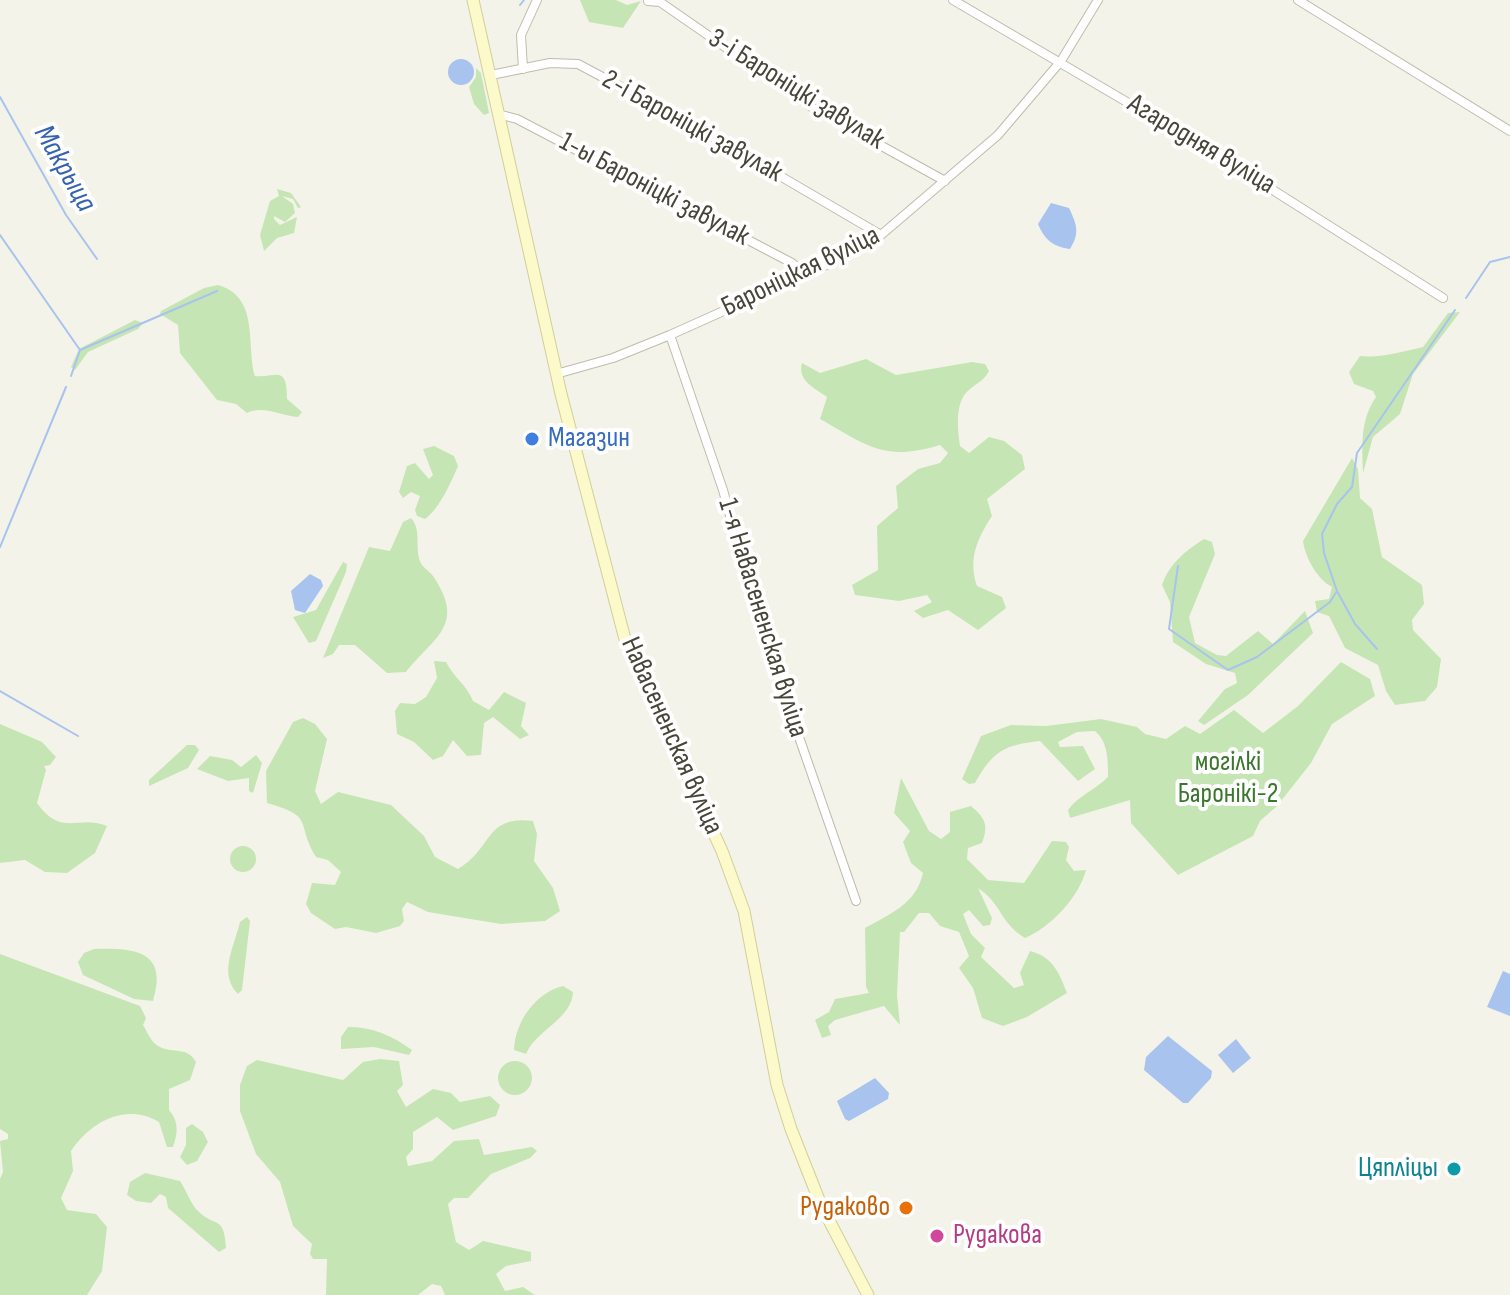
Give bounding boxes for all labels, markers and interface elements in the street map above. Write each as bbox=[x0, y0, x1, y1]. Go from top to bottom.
street label: 3-і Бароніцкі завулак bbox=[702, 22, 890, 158]
street label: 2-і Бароніцкі завулак bbox=[596, 64, 788, 190]
street label: Агародняя вуліца bbox=[1121, 88, 1281, 202]
water label: Макрыца bbox=[25, 119, 103, 219]
street label: 1-ы Бароніцкі завулак bbox=[553, 126, 755, 254]
street label: Бароніцкая вуліца bbox=[717, 219, 885, 325]
place label: Магазин bbox=[548, 422, 630, 456]
marker: Магазин bbox=[523, 430, 541, 448]
street label: 1-я Навасененская вуліца bbox=[710, 495, 814, 741]
street label: Навасененская вуліца bbox=[612, 632, 730, 840]
park label: могілкі Баронікі-2 bbox=[1178, 746, 1278, 812]
place label: Цяпліцы bbox=[1358, 1152, 1438, 1186]
marker: Цяпліцы bbox=[1445, 1160, 1463, 1178]
place label: Рудаково bbox=[800, 1191, 890, 1225]
marker: Рудаково bbox=[897, 1199, 915, 1217]
place label: Рудакова bbox=[953, 1219, 1042, 1253]
marker: Рудакова bbox=[928, 1227, 946, 1245]

